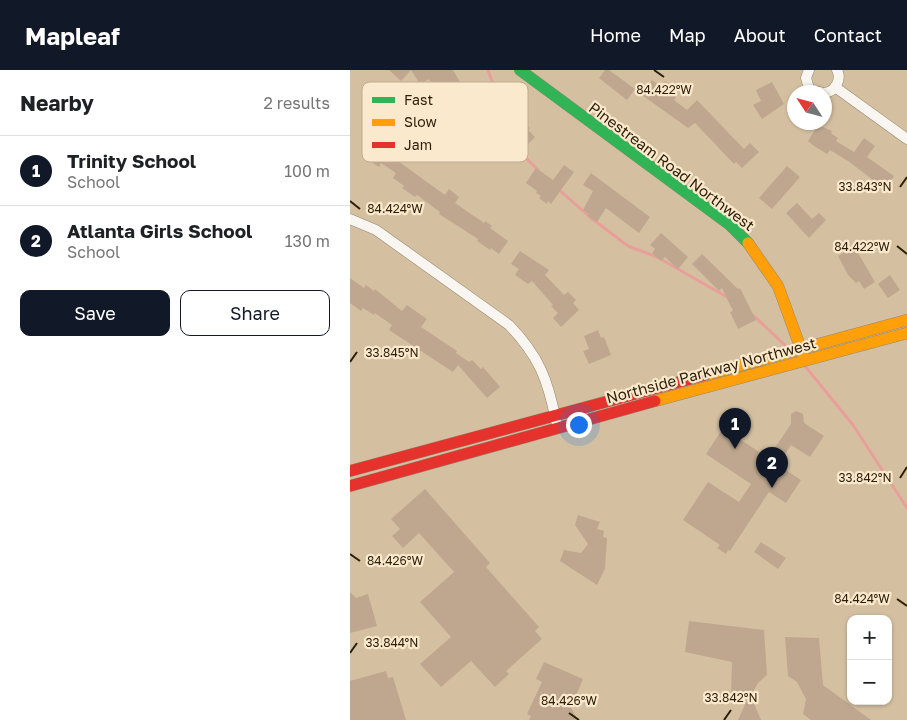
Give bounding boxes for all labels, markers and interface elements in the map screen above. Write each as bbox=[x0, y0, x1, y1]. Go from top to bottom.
text: Mapleaf bbox=[25, 21, 120, 50]
text: Home bbox=[590, 24, 641, 46]
text: Map bbox=[669, 24, 706, 46]
text: About bbox=[734, 24, 786, 46]
text: Contact bbox=[814, 24, 882, 46]
legend bbox=[362, 82, 528, 162]
text: 84.422°W bbox=[636, 82, 692, 97]
north arrow bbox=[787, 85, 832, 130]
text: Nearby bbox=[20, 90, 94, 116]
text: Fast bbox=[404, 91, 433, 108]
text: 2 results bbox=[264, 93, 330, 113]
street label: Pinestream Road Northwest bbox=[586, 98, 758, 234]
text: Slow bbox=[404, 113, 437, 130]
text: Jam bbox=[404, 136, 432, 153]
text: Trinity School bbox=[67, 149, 196, 172]
text: 1 bbox=[32, 161, 40, 181]
text: 100 m bbox=[284, 161, 330, 181]
text: School bbox=[67, 172, 120, 192]
text: 33.843°N bbox=[838, 179, 892, 194]
text: 84.424°W bbox=[367, 201, 423, 216]
text: Atlanta Girls School bbox=[67, 219, 252, 242]
text: 2 bbox=[31, 231, 41, 251]
text: 130 m bbox=[285, 231, 330, 251]
text: 84.422°W bbox=[834, 239, 890, 254]
text: School bbox=[67, 242, 120, 262]
button: Save bbox=[20, 290, 170, 336]
button: Share bbox=[180, 290, 330, 336]
street label: Northside Parkway Northwest bbox=[604, 333, 818, 407]
text: 33.845°N bbox=[365, 345, 419, 360]
pin: 1 bbox=[719, 408, 751, 449]
your location bbox=[566, 412, 592, 438]
pin: 2 bbox=[756, 447, 788, 488]
text: 33.842°N bbox=[838, 470, 892, 485]
text: 84.426°W bbox=[367, 553, 423, 568]
text: 84.424°W bbox=[834, 591, 890, 606]
map controls bbox=[847, 615, 892, 705]
button: + bbox=[847, 615, 892, 660]
text: 33.844°N bbox=[366, 635, 418, 650]
button: − bbox=[847, 660, 892, 705]
text: 33.842°N bbox=[704, 690, 758, 705]
text: 84.426°W bbox=[541, 693, 597, 708]

